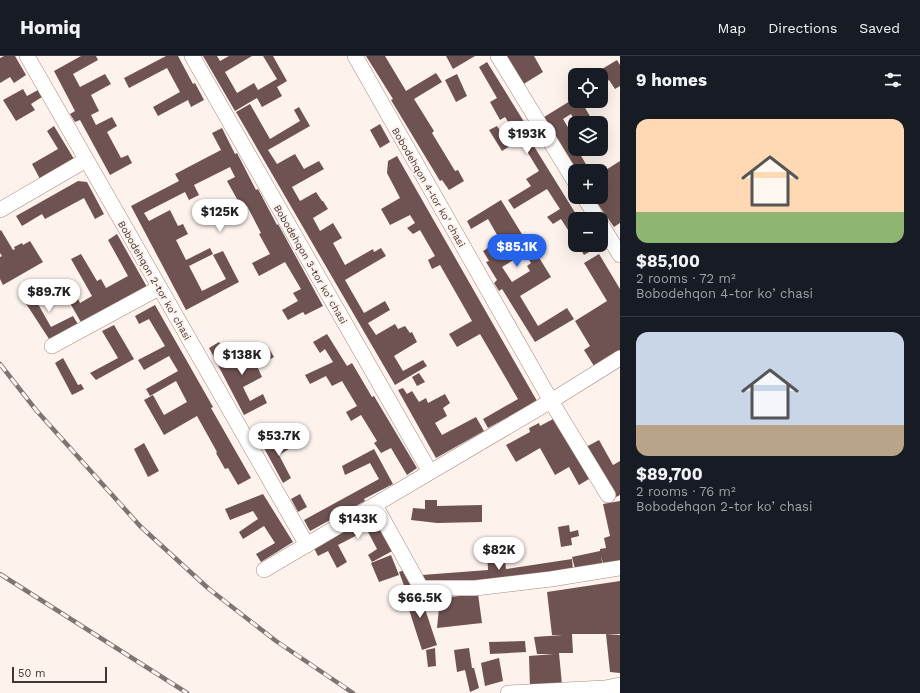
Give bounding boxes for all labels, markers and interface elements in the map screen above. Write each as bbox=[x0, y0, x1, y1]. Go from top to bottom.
text: Homiq bbox=[20, 16, 81, 39]
text: Map bbox=[718, 20, 746, 36]
text: Directions bbox=[768, 20, 837, 36]
text: Saved bbox=[859, 20, 900, 36]
map controls bbox=[568, 68, 608, 252]
button: locate bbox=[568, 68, 608, 108]
icon: filters bbox=[882, 69, 904, 91]
text: 9 homes bbox=[636, 70, 707, 90]
button: layers bbox=[568, 116, 608, 156]
pin: $193K bbox=[499, 121, 555, 155]
street label: Bobodehqon 4-tor koʼchasi bbox=[390, 126, 467, 249]
text: $193K bbox=[508, 126, 546, 141]
icon: home bbox=[734, 145, 806, 217]
button: + bbox=[568, 164, 608, 204]
pin: $125K bbox=[192, 199, 248, 233]
street label: Bobodehqon 3-tor koʼchasi bbox=[272, 203, 349, 326]
text: $125K bbox=[201, 204, 239, 219]
button: − bbox=[568, 212, 608, 252]
street label: Bobodehqon 2-tor koʼchasi bbox=[116, 219, 193, 342]
pin: $85.1K bbox=[484, 234, 550, 268]
text: $85.1K bbox=[496, 239, 538, 254]
text: $85,100 bbox=[636, 251, 700, 271]
text: 2 rooms · 72 m² bbox=[636, 271, 736, 286]
pin: $89.7K bbox=[16, 279, 82, 313]
text: $89.7K bbox=[27, 284, 71, 299]
text: Bobodehqon 4-tor koʼchasi bbox=[636, 286, 813, 301]
pin: $138K bbox=[214, 342, 270, 376]
text: $138K bbox=[223, 347, 261, 362]
icon: home bbox=[734, 358, 806, 430]
pin: $53.7K bbox=[246, 423, 312, 457]
text: $53.7K bbox=[258, 428, 300, 443]
text: $89,700 bbox=[636, 464, 703, 484]
text: 2 rooms · 76 m² bbox=[636, 484, 736, 499]
text: Bobodehqon 2-tor koʼchasi bbox=[636, 499, 812, 514]
pin: $143K bbox=[330, 506, 386, 540]
text: $143K bbox=[338, 511, 378, 526]
pin: $82K bbox=[475, 537, 523, 571]
text: $82K bbox=[482, 542, 516, 557]
pin: $66.5K bbox=[387, 585, 453, 619]
text: $66.5K bbox=[398, 590, 442, 605]
scale bar bbox=[12, 665, 107, 684]
text: 50 m bbox=[18, 667, 45, 680]

